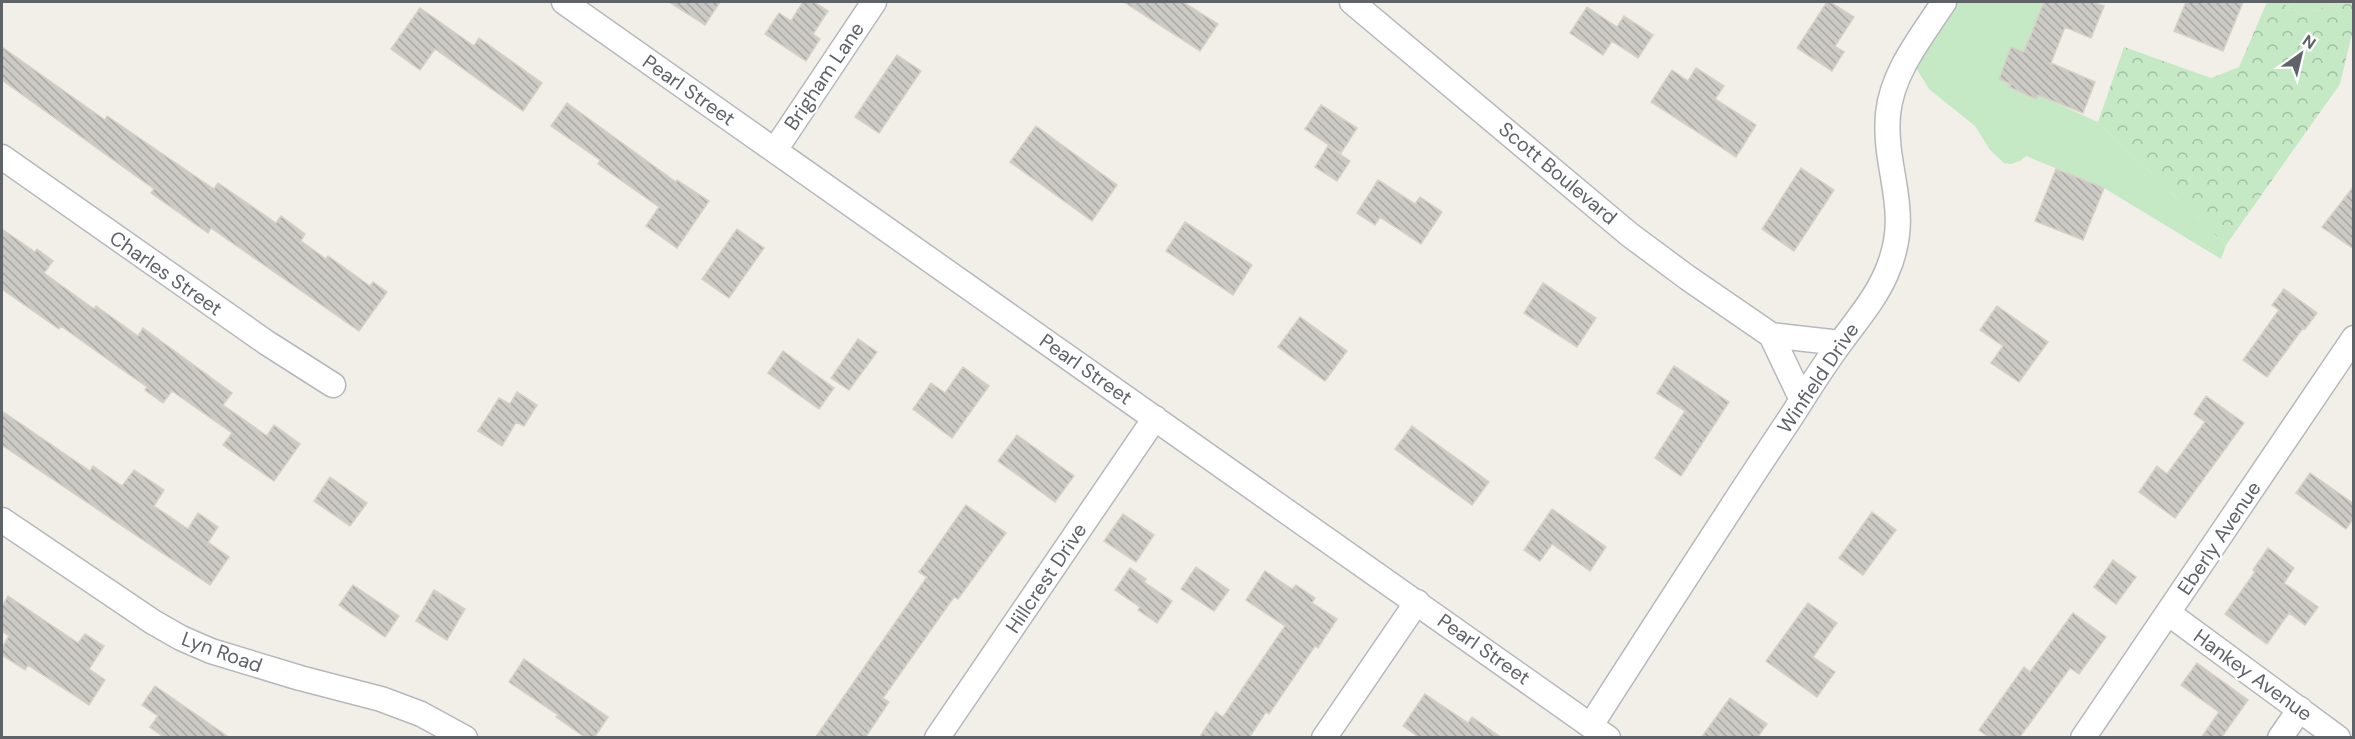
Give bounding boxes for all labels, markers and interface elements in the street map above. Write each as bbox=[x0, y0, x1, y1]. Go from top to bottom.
street label: Brigham Lane bbox=[778, 17, 870, 135]
north arrow bbox=[2271, 24, 2331, 84]
text: N bbox=[2298, 30, 2320, 54]
street label: Pearl Street bbox=[638, 49, 740, 131]
street label: Scott Boulevard bbox=[1493, 116, 1623, 230]
street label: Charles Street bbox=[104, 224, 228, 322]
street label: Winfield Drive bbox=[1771, 318, 1865, 438]
street label: Pearl Street bbox=[1035, 328, 1137, 410]
street label: Eberly Avenue bbox=[2171, 476, 2267, 600]
street label: Hillcrest Drive bbox=[1000, 518, 1092, 638]
street label: Pearl Street bbox=[1433, 608, 1535, 690]
street label: Hankey Avenue bbox=[2188, 623, 2318, 727]
street label: Lyn Road bbox=[178, 625, 266, 679]

